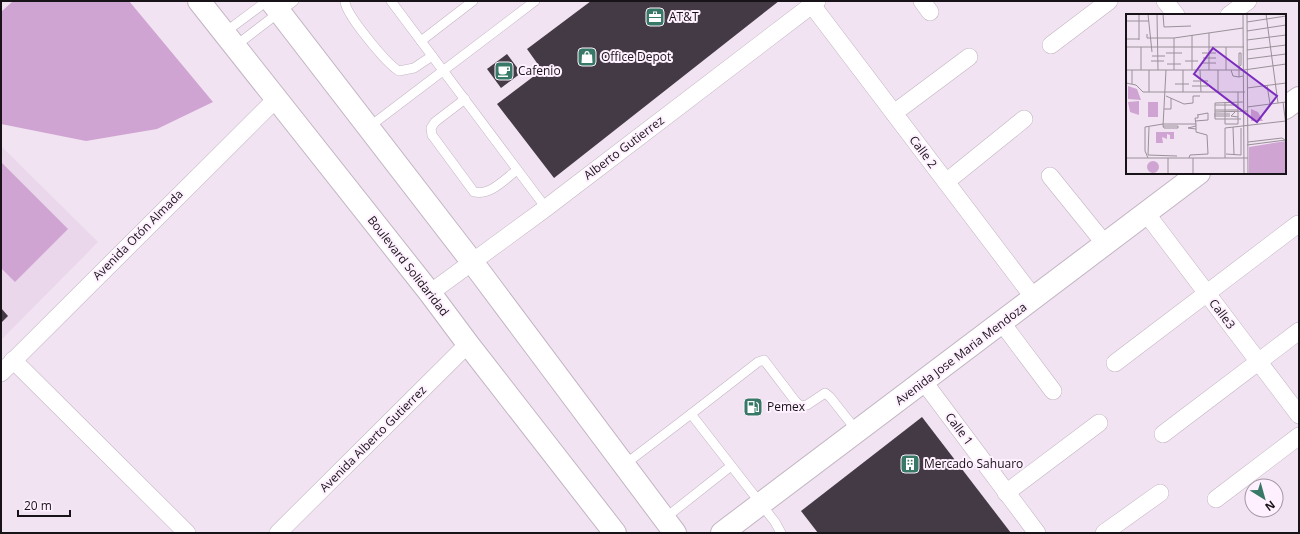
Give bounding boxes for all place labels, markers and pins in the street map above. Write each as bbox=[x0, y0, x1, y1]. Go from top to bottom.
office icon: AT&T bbox=[644, 6, 666, 28]
place label: AT&T bbox=[669, 8, 699, 25]
shop icon: Office Depot bbox=[576, 46, 598, 68]
place label: Office Depot bbox=[601, 48, 671, 65]
cafe icon: Cafenio bbox=[493, 60, 515, 82]
place label: Cafenio bbox=[518, 62, 561, 79]
fuel station icon: Pemex bbox=[742, 396, 764, 418]
place label: Pemex bbox=[767, 398, 806, 415]
building icon: Mercado Sahuaro bbox=[899, 453, 921, 475]
place label: Mercado Sahuaro bbox=[924, 455, 1023, 472]

